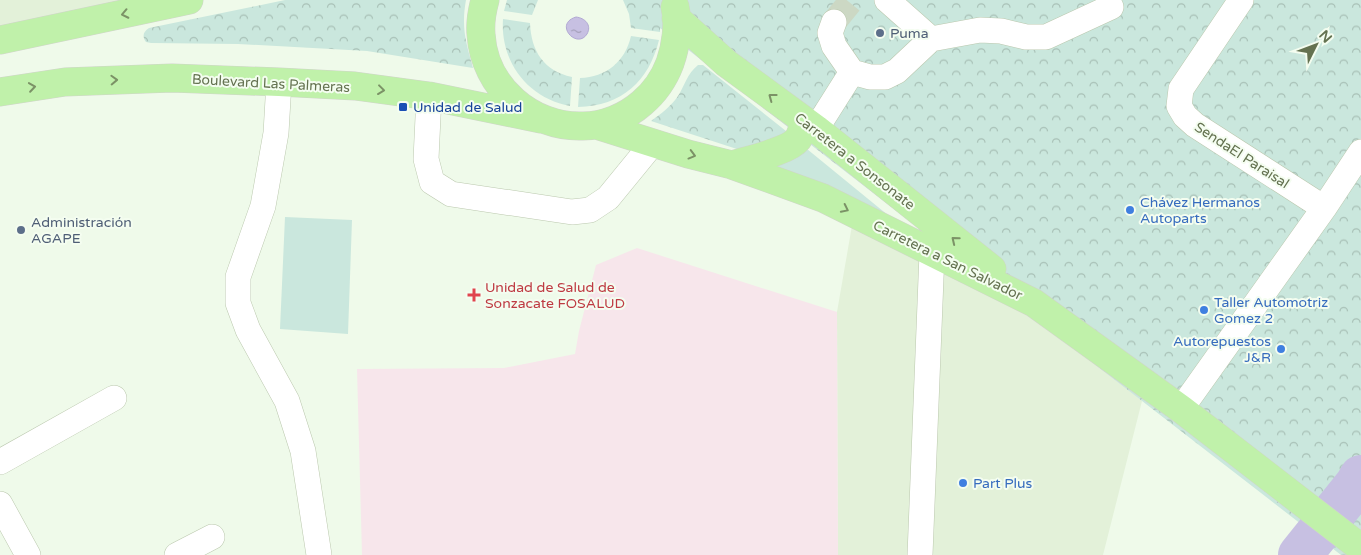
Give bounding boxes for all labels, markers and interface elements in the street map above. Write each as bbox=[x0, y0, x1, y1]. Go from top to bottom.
one-way arrow bbox=[120, 8, 129, 19]
north arrow bbox=[1291, 20, 1341, 70]
place label: Puma bbox=[890, 25, 929, 42]
marker: Puma bbox=[874, 27, 886, 39]
text: N bbox=[1315, 27, 1335, 47]
street label: Boulevard Las Palmeras bbox=[192, 71, 351, 96]
one-way arrow bbox=[110, 75, 118, 85]
one-way arrow bbox=[28, 82, 37, 92]
one-way arrow bbox=[377, 84, 385, 95]
one-way arrow bbox=[769, 94, 778, 102]
place label: Unidad de Salud bbox=[413, 99, 522, 116]
marker: Unidad de Salud bbox=[397, 101, 409, 113]
street label: Carretera a Sonsonate bbox=[791, 109, 918, 214]
street label: SendaEl Paraisal bbox=[1191, 119, 1292, 192]
one-way arrow bbox=[688, 149, 696, 159]
place label: Chávez Hermanos Autoparts bbox=[1140, 194, 1260, 227]
one-way arrow bbox=[840, 203, 849, 214]
marker: Chávez Hermanos Autoparts bbox=[1124, 204, 1136, 216]
place label: Administración AGAPE bbox=[31, 214, 132, 247]
street label: Carretera a San Salvador bbox=[870, 217, 1026, 304]
marker: Administración AGAPE bbox=[15, 224, 27, 236]
one-way arrow bbox=[951, 237, 961, 246]
place label: Unidad de Salud de Sonzacate FOSALUD bbox=[485, 279, 625, 312]
marker: Unidad de Salud de Sonzacate FOSALUD bbox=[467, 288, 481, 302]
place label: Taller Automotriz Gomez 2 bbox=[1214, 294, 1328, 327]
marker: Taller Automotriz Gomez 2 bbox=[1198, 304, 1210, 316]
place label: Autorepuestos J&R bbox=[1173, 333, 1271, 366]
marker: Autorepuestos J&R bbox=[1275, 343, 1287, 355]
place label: Part Plus bbox=[973, 475, 1033, 492]
marker: Part Plus bbox=[957, 477, 969, 489]

